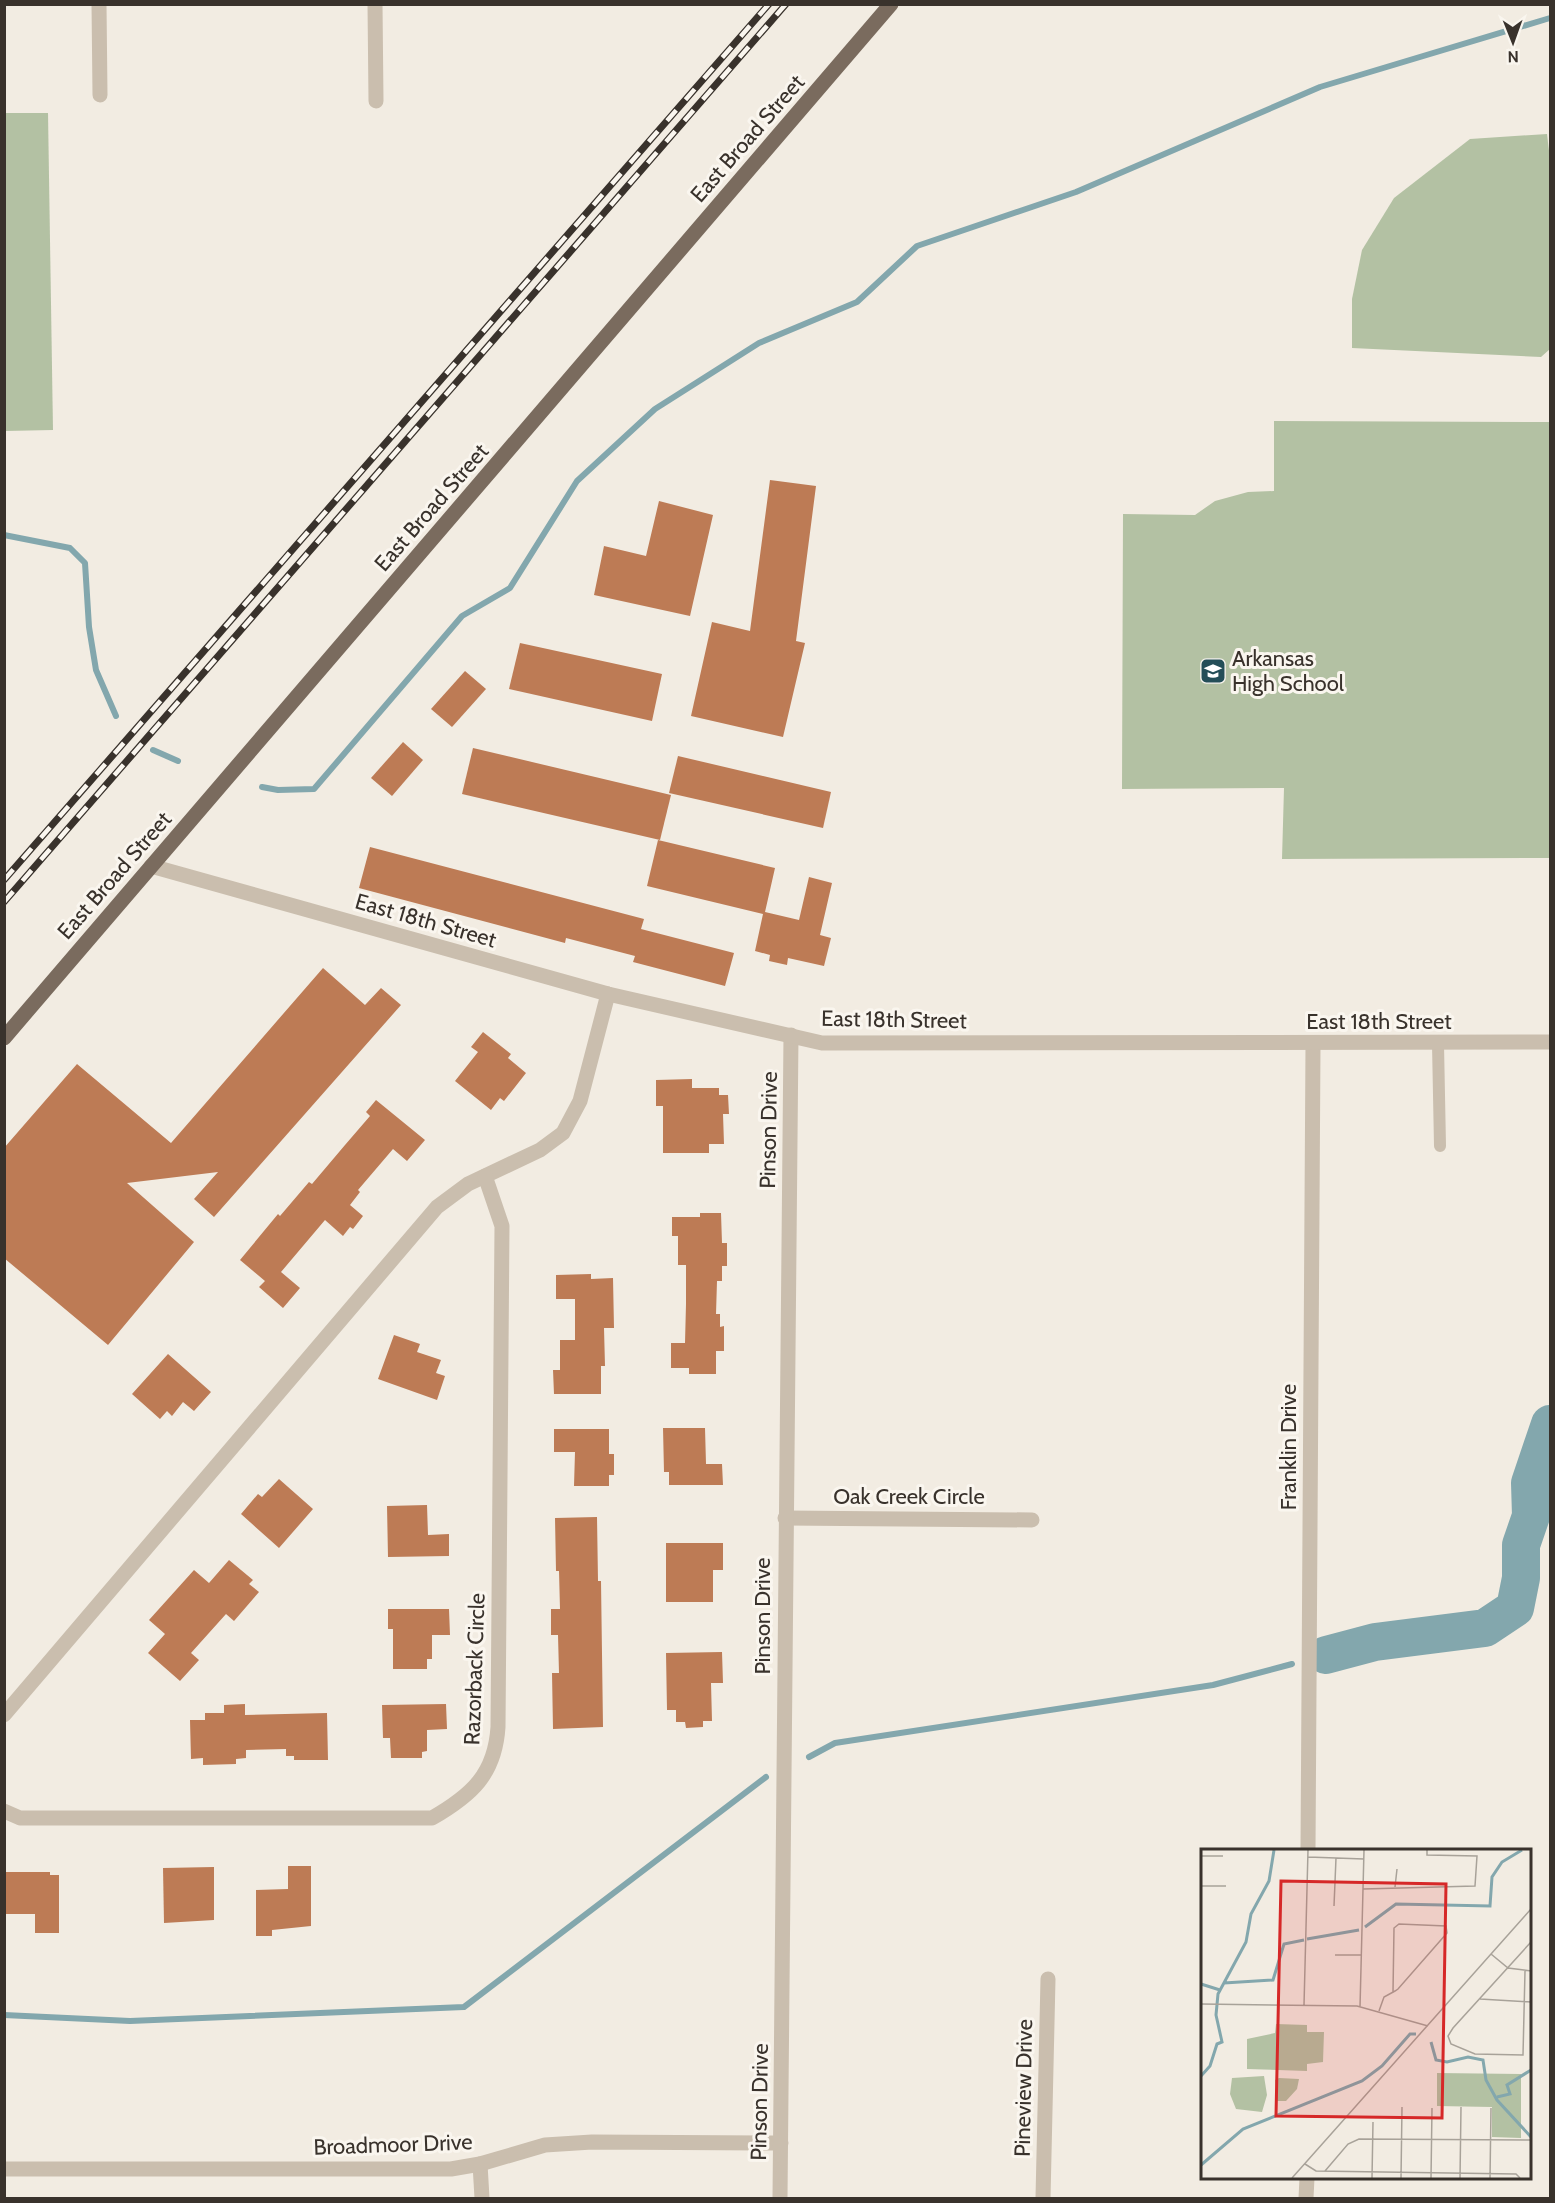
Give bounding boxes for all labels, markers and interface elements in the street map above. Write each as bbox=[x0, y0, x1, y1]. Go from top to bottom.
north arrow bbox=[1483, 12, 1543, 72]
text: N bbox=[1507, 47, 1519, 66]
street label: East Broad Street bbox=[685, 69, 811, 208]
street label: East Broad Street bbox=[369, 438, 495, 577]
place label: Arkansas High School bbox=[1232, 645, 1345, 697]
school or university icon: Arkansas High School bbox=[1198, 656, 1228, 686]
street label: East Broad Street bbox=[52, 806, 178, 945]
street label: East 18th Street bbox=[352, 887, 500, 954]
street label: East 18th Street bbox=[821, 1005, 968, 1034]
street label: East 18th Street bbox=[1306, 1008, 1452, 1035]
street label: Pinson Drive bbox=[754, 1071, 783, 1189]
street label: Franklin Drive bbox=[1275, 1384, 1302, 1510]
street label: Oak Creek Circle bbox=[833, 1483, 985, 1510]
street label: Pinson Drive bbox=[749, 1557, 776, 1675]
street label: Razorback Circle bbox=[458, 1592, 491, 1746]
inset map bbox=[1201, 1849, 1531, 2179]
street label: Pineview Drive bbox=[1009, 2019, 1038, 2157]
street label: Pinson Drive bbox=[745, 2043, 774, 2161]
street label: Broadmoor Drive bbox=[313, 2128, 473, 2161]

